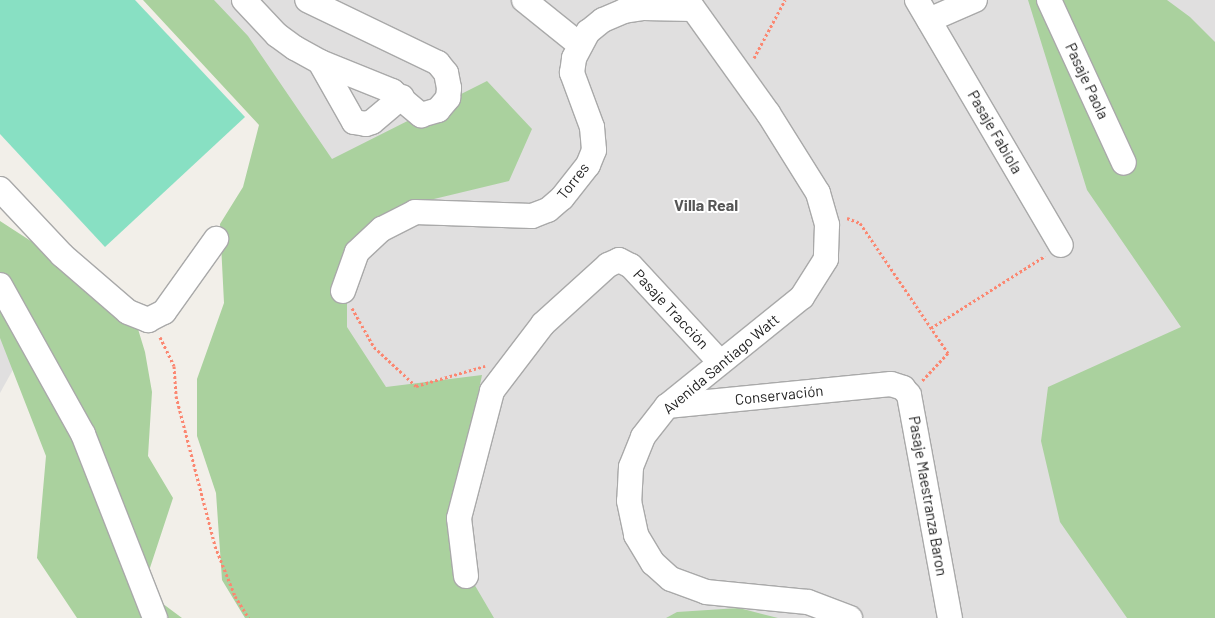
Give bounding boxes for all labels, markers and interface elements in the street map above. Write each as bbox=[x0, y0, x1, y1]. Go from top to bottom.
street label: Pasaje Paola bbox=[1062, 40, 1112, 122]
street label: Pasaje Fabiola bbox=[964, 87, 1026, 177]
street label: Torres bbox=[553, 159, 593, 203]
district label: Villa Real bbox=[674, 195, 738, 215]
street label: Pasaje Tracción bbox=[630, 265, 712, 353]
street label: Avenida Santiago Watt bbox=[659, 310, 783, 418]
street label: Conservación bbox=[734, 381, 824, 409]
street label: Pasaje Maestranza Baron bbox=[905, 415, 951, 577]

